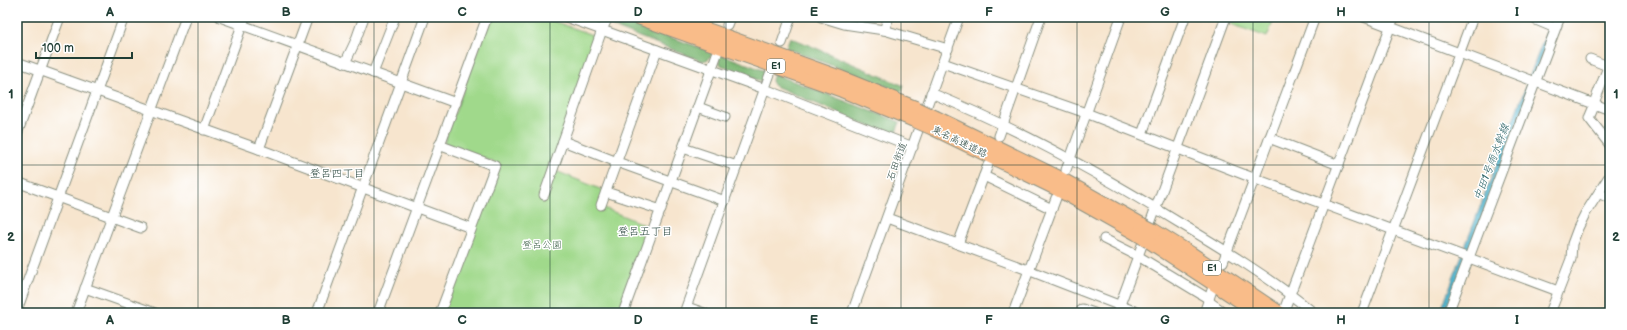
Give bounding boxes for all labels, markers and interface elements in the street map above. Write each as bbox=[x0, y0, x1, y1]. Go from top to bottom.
text: A bbox=[105, 4, 114, 20]
text: B bbox=[281, 4, 291, 20]
text: C bbox=[457, 4, 467, 20]
text: D bbox=[633, 4, 643, 20]
text: E bbox=[810, 4, 819, 20]
text: F bbox=[985, 4, 993, 20]
text: G bbox=[1160, 4, 1170, 20]
text: H bbox=[1336, 4, 1346, 20]
text: I bbox=[1515, 4, 1519, 20]
scale bar bbox=[36, 34, 132, 60]
text: 100 m bbox=[42, 41, 74, 56]
road number: E1 bbox=[767, 59, 785, 73]
text: 1 bbox=[8, 86, 14, 102]
text: 1 bbox=[1613, 86, 1619, 102]
water label: 中田1号雨水幹線 bbox=[1471, 121, 1512, 202]
street label: 東名高速道路 bbox=[930, 123, 989, 160]
street label: 石田街道 bbox=[884, 140, 909, 182]
district label: 登呂四丁目 bbox=[310, 167, 365, 180]
district label: 登呂五丁目 bbox=[618, 225, 673, 238]
text: 2 bbox=[7, 229, 15, 245]
text: 2 bbox=[1612, 229, 1620, 245]
park label: 登呂公園 bbox=[522, 239, 562, 251]
road number: E1 bbox=[1203, 261, 1221, 275]
text: A bbox=[105, 312, 114, 328]
text: B bbox=[281, 312, 291, 328]
text: C bbox=[457, 312, 467, 328]
text: D bbox=[633, 312, 643, 328]
text: E bbox=[810, 312, 819, 328]
text: F bbox=[985, 312, 993, 328]
text: G bbox=[1160, 312, 1170, 328]
text: H bbox=[1336, 312, 1346, 328]
text: I bbox=[1515, 312, 1519, 328]

